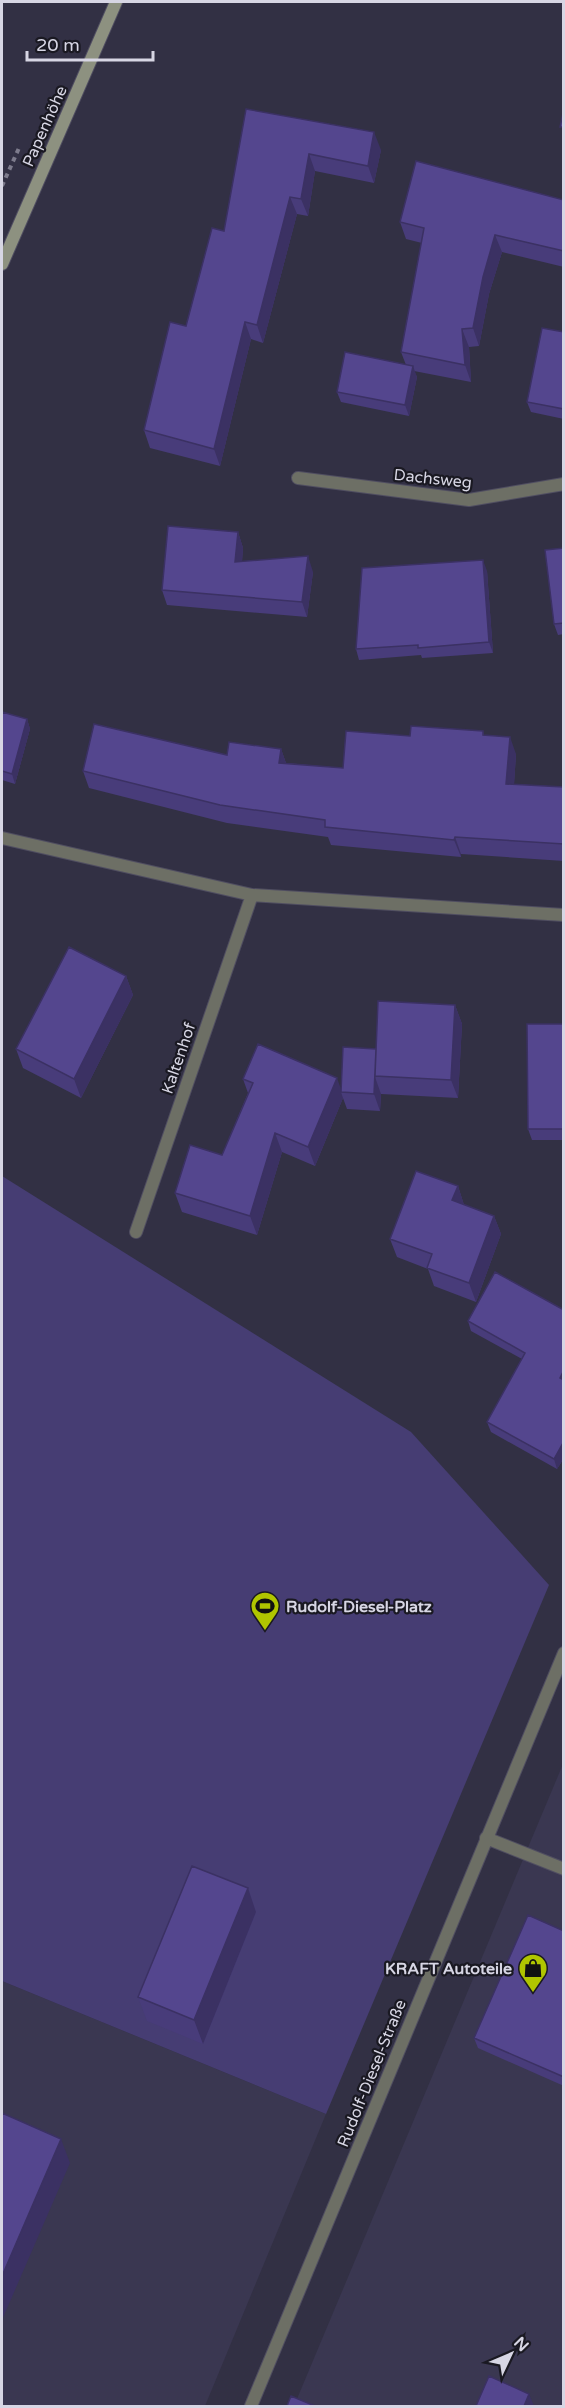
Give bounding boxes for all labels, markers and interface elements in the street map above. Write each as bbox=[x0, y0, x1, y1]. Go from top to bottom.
scale bar bbox=[27, 24, 153, 62]
text: 20 m bbox=[36, 34, 80, 56]
street label: Papenhöhe bbox=[18, 83, 72, 170]
street label: Dachsweg bbox=[393, 465, 473, 493]
street label: Kaltenhof bbox=[157, 1019, 201, 1097]
sports icon: Rudolf-Diesel-Platz bbox=[249, 1590, 281, 1632]
place label: Rudolf-Diesel-Platz bbox=[286, 1597, 432, 1617]
shop icon: KRAFT Autoteile bbox=[517, 1952, 549, 1994]
place label: KRAFT Autoteile bbox=[385, 1959, 512, 1979]
street label: Rudolf-Diesel-Straße bbox=[333, 1997, 411, 2150]
north arrow bbox=[481, 2324, 541, 2384]
text: N bbox=[509, 2333, 533, 2356]

